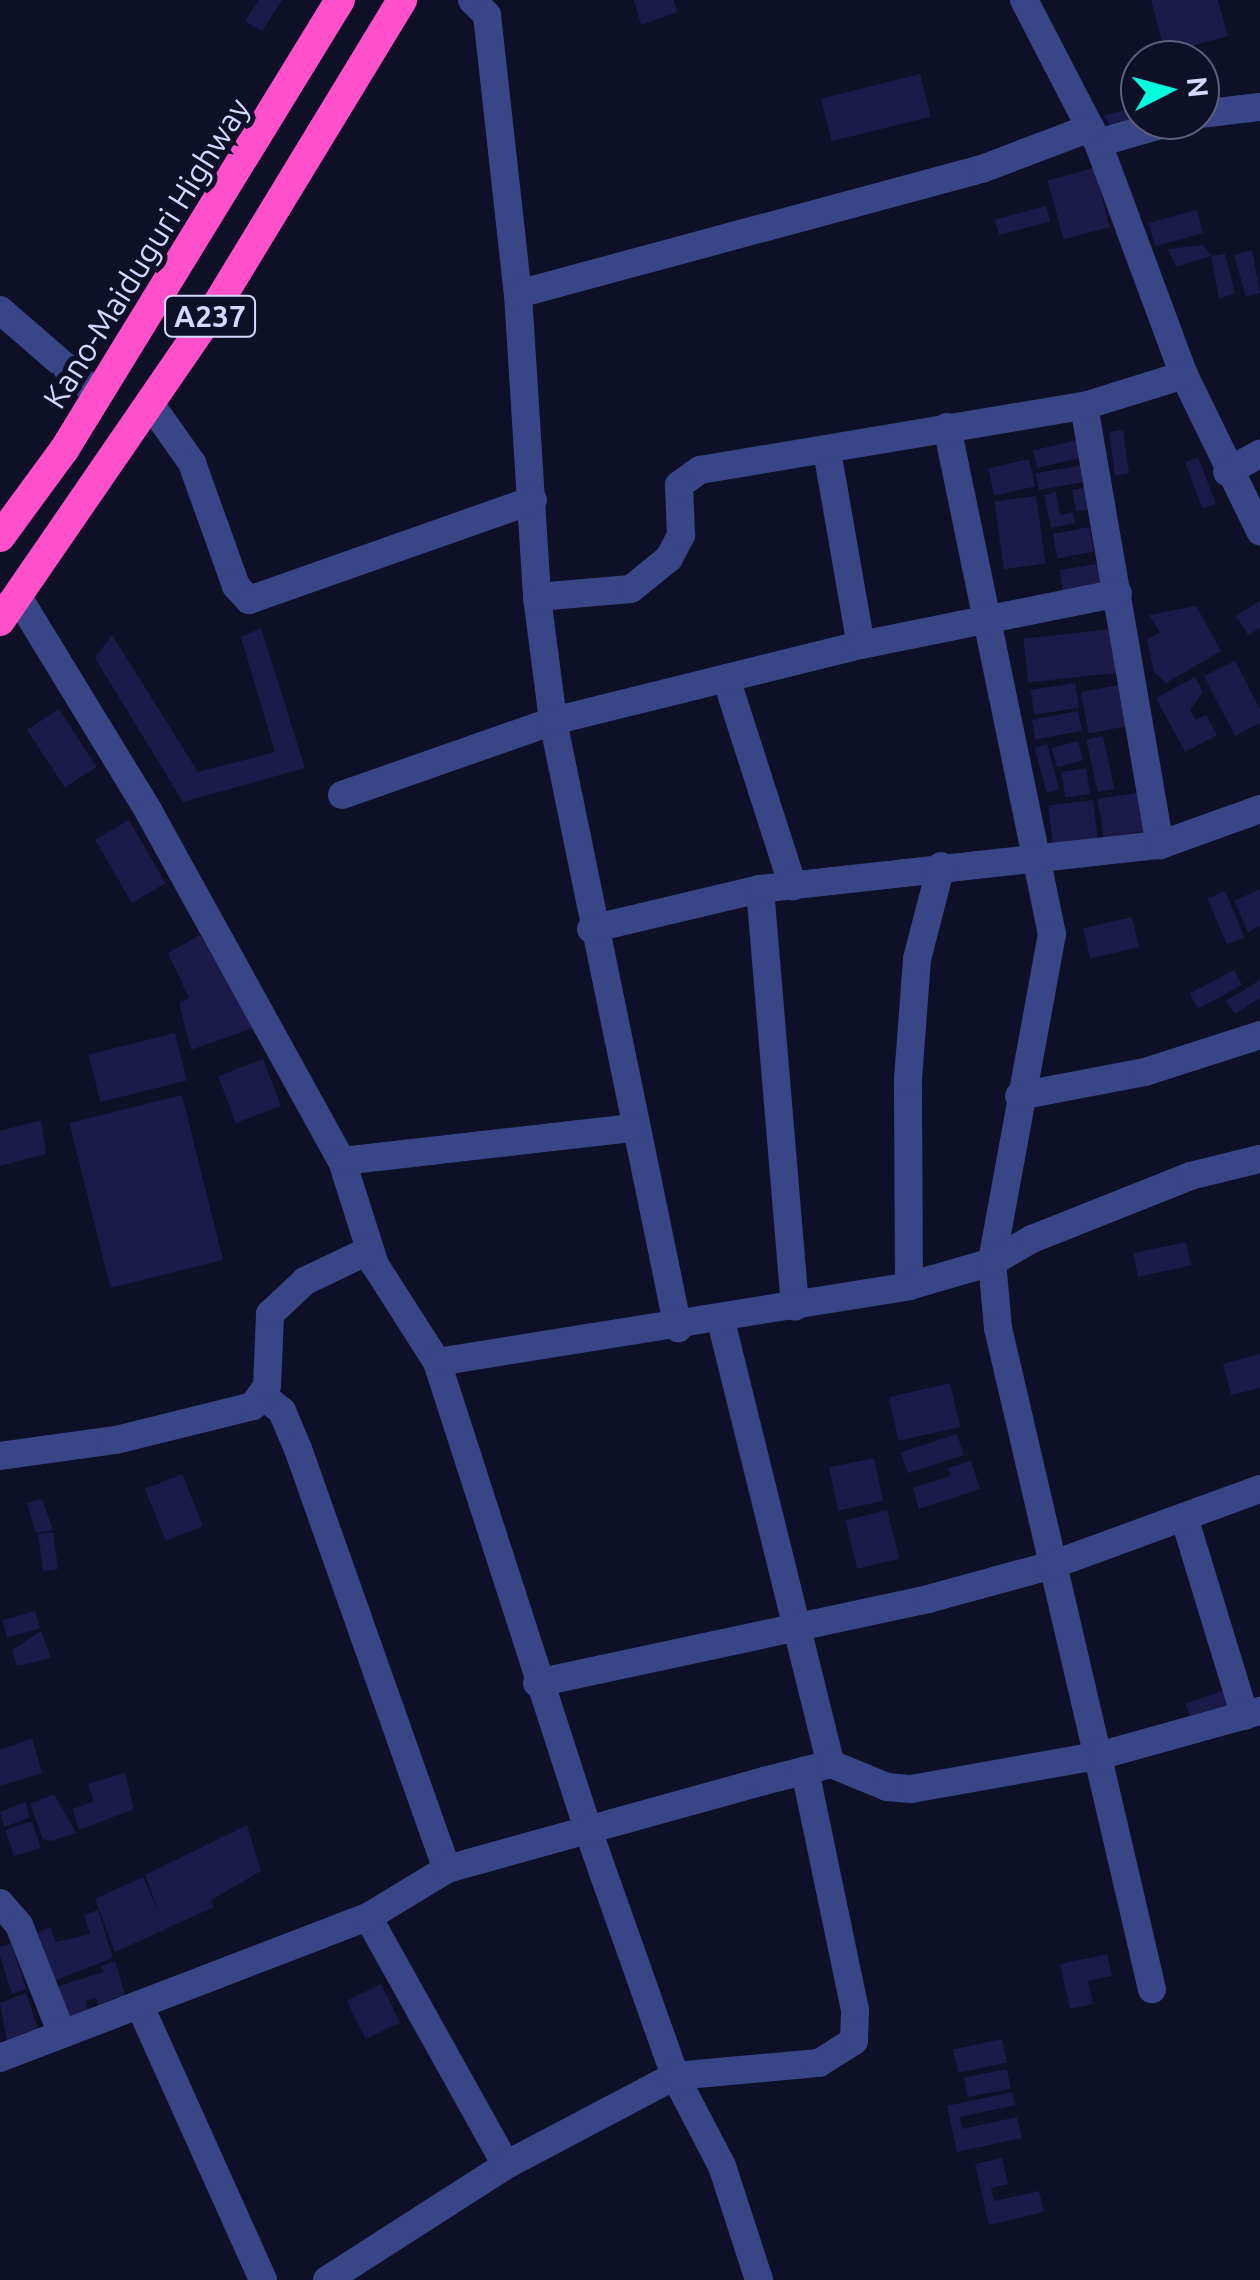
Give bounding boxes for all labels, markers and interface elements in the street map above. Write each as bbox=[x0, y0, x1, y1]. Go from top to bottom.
north arrow bbox=[1120, 40, 1220, 140]
text: N bbox=[1182, 75, 1215, 99]
street label: Kano-Maiduguri Highway bbox=[35, 91, 257, 415]
road number: A237 bbox=[162, 291, 258, 341]

